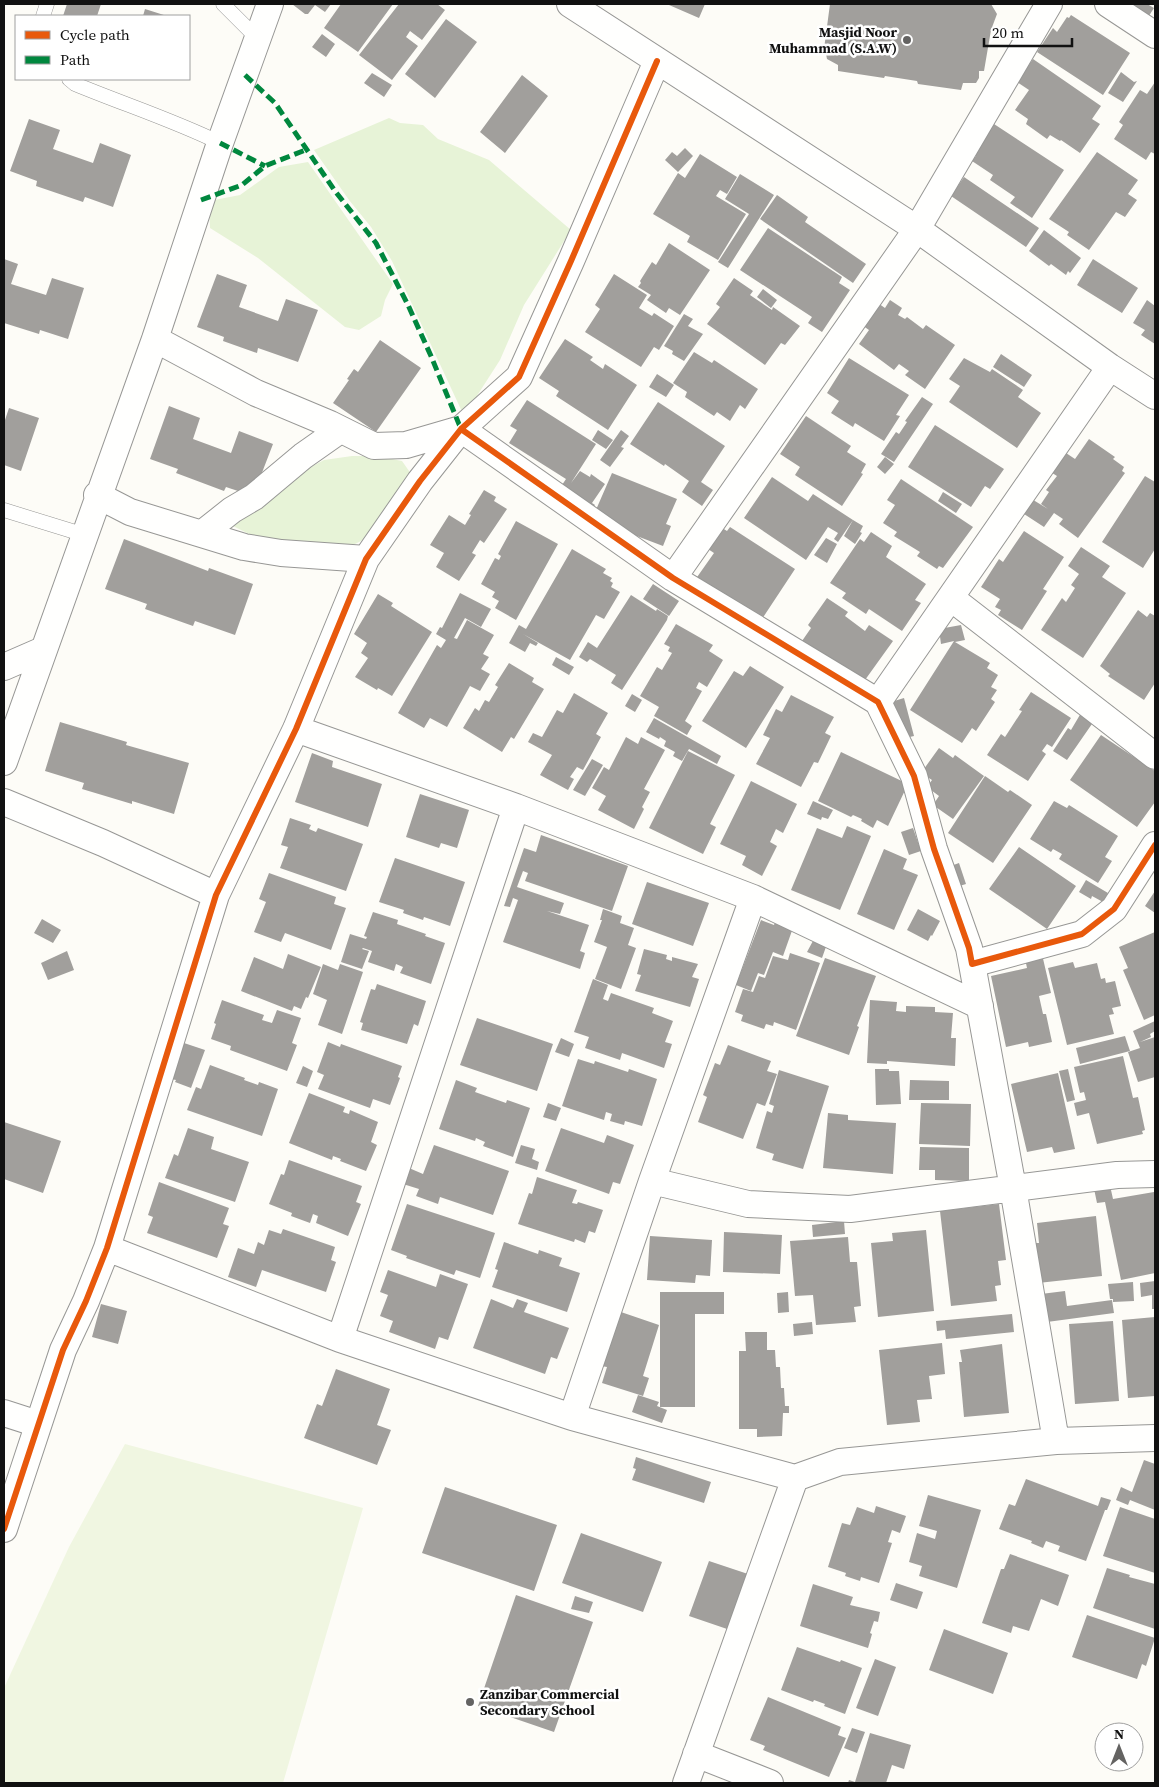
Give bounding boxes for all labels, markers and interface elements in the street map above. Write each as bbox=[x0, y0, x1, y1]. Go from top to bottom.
legend bbox=[15, 15, 190, 80]
scale bar bbox=[984, 15, 1072, 47]
place label: Masjid Noor Muhammad (S.A.W) bbox=[769, 22, 897, 58]
text: 20 m bbox=[992, 22, 1024, 43]
text: Cycle path bbox=[60, 24, 130, 45]
marker: Masjid Noor Muhammad (S.A.W) bbox=[901, 34, 913, 46]
text: Path bbox=[60, 49, 90, 70]
place label: Zanzibar Commercial Secondary School bbox=[480, 1684, 620, 1720]
marker: Zanzibar Commercial Secondary School bbox=[464, 1696, 476, 1708]
north arrow bbox=[1094, 1722, 1144, 1772]
text: N bbox=[1114, 1724, 1124, 1744]

